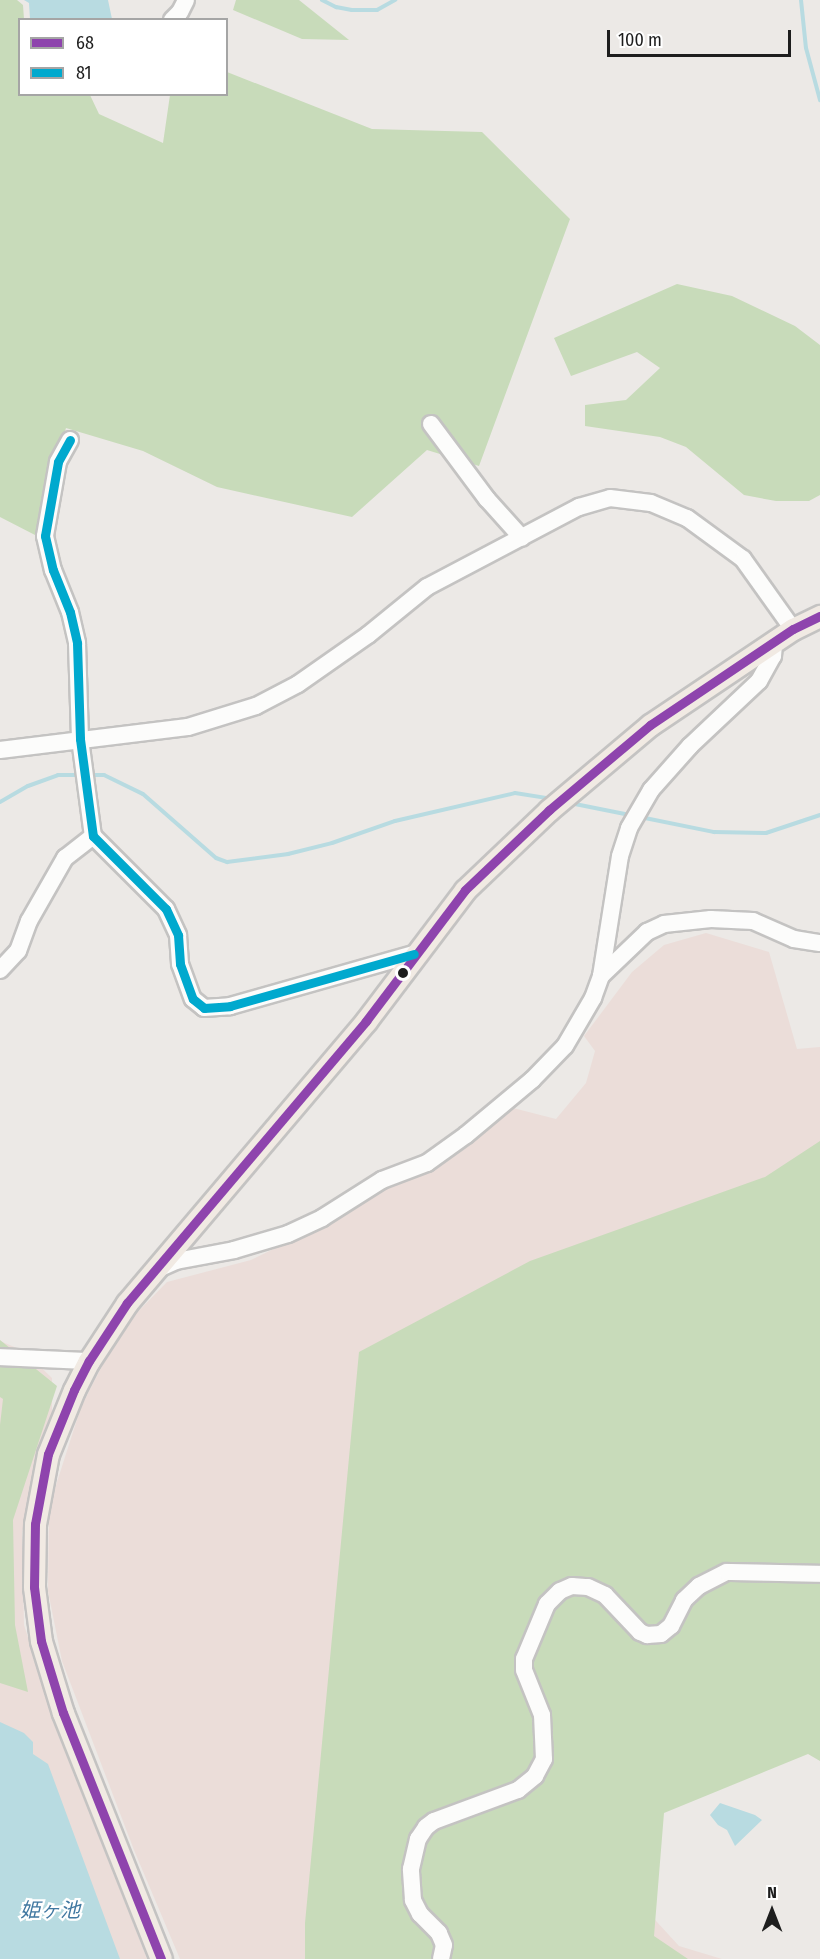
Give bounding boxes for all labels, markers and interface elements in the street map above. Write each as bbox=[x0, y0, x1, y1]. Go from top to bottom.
legend bbox=[18, 18, 228, 96]
scale bar bbox=[610, 18, 794, 56]
text: 100 m bbox=[618, 29, 662, 51]
text: 68 bbox=[76, 32, 94, 54]
text: 81 bbox=[76, 62, 92, 84]
unlabelled marker bbox=[397, 967, 409, 979]
north arrow bbox=[742, 1881, 802, 1941]
text: N bbox=[767, 1883, 777, 1902]
water label: 姫ヶ池 bbox=[20, 1898, 80, 1922]

